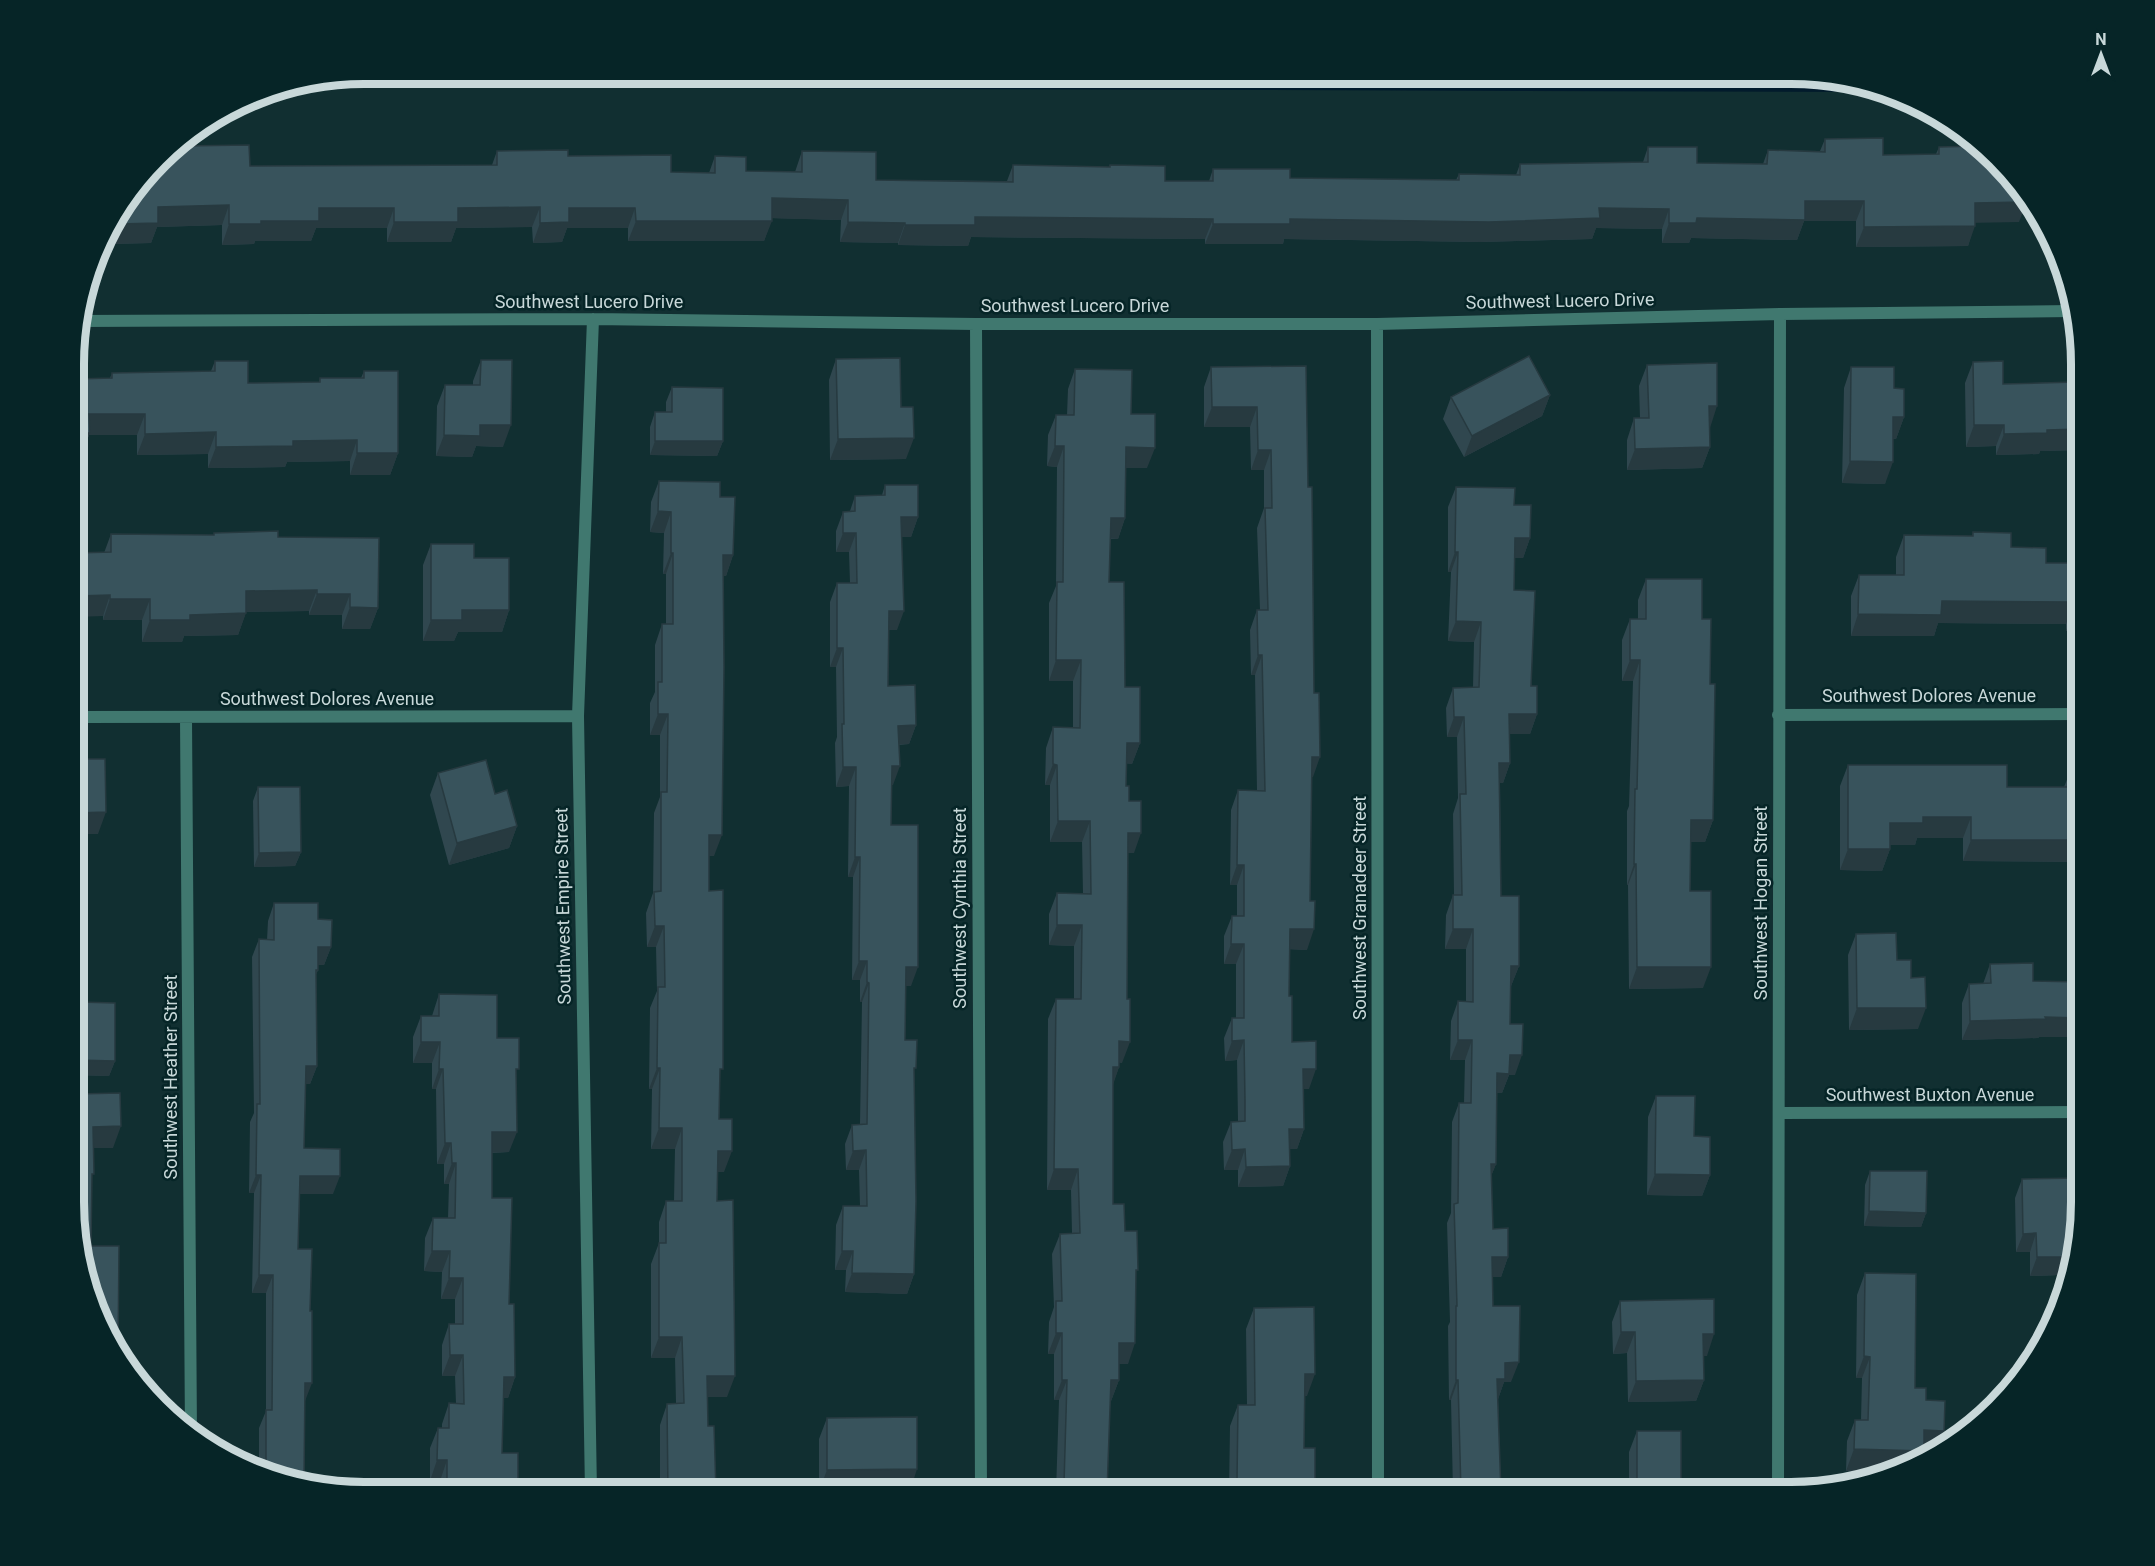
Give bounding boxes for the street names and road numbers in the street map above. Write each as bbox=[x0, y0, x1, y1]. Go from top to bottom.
street label: Southwest Lucero Drive bbox=[1465, 288, 1655, 313]
street label: Southwest Lucero Drive bbox=[495, 291, 683, 312]
street label: Southwest Lucero Drive bbox=[981, 295, 1169, 316]
street label: Southwest Dolores Avenue bbox=[1822, 685, 2036, 706]
street label: Southwest Dolores Avenue bbox=[220, 688, 434, 709]
street label: Southwest Granadeer Street bbox=[1349, 796, 1370, 1020]
street label: Southwest Hogan Street bbox=[1750, 806, 1771, 1000]
street label: Southwest Empire Street bbox=[550, 807, 575, 1005]
street label: Southwest Cynthia Street bbox=[949, 807, 970, 1009]
street label: Southwest Heather Street bbox=[160, 974, 181, 1179]
street label: Southwest Buxton Avenue bbox=[1826, 1084, 2034, 1105]

